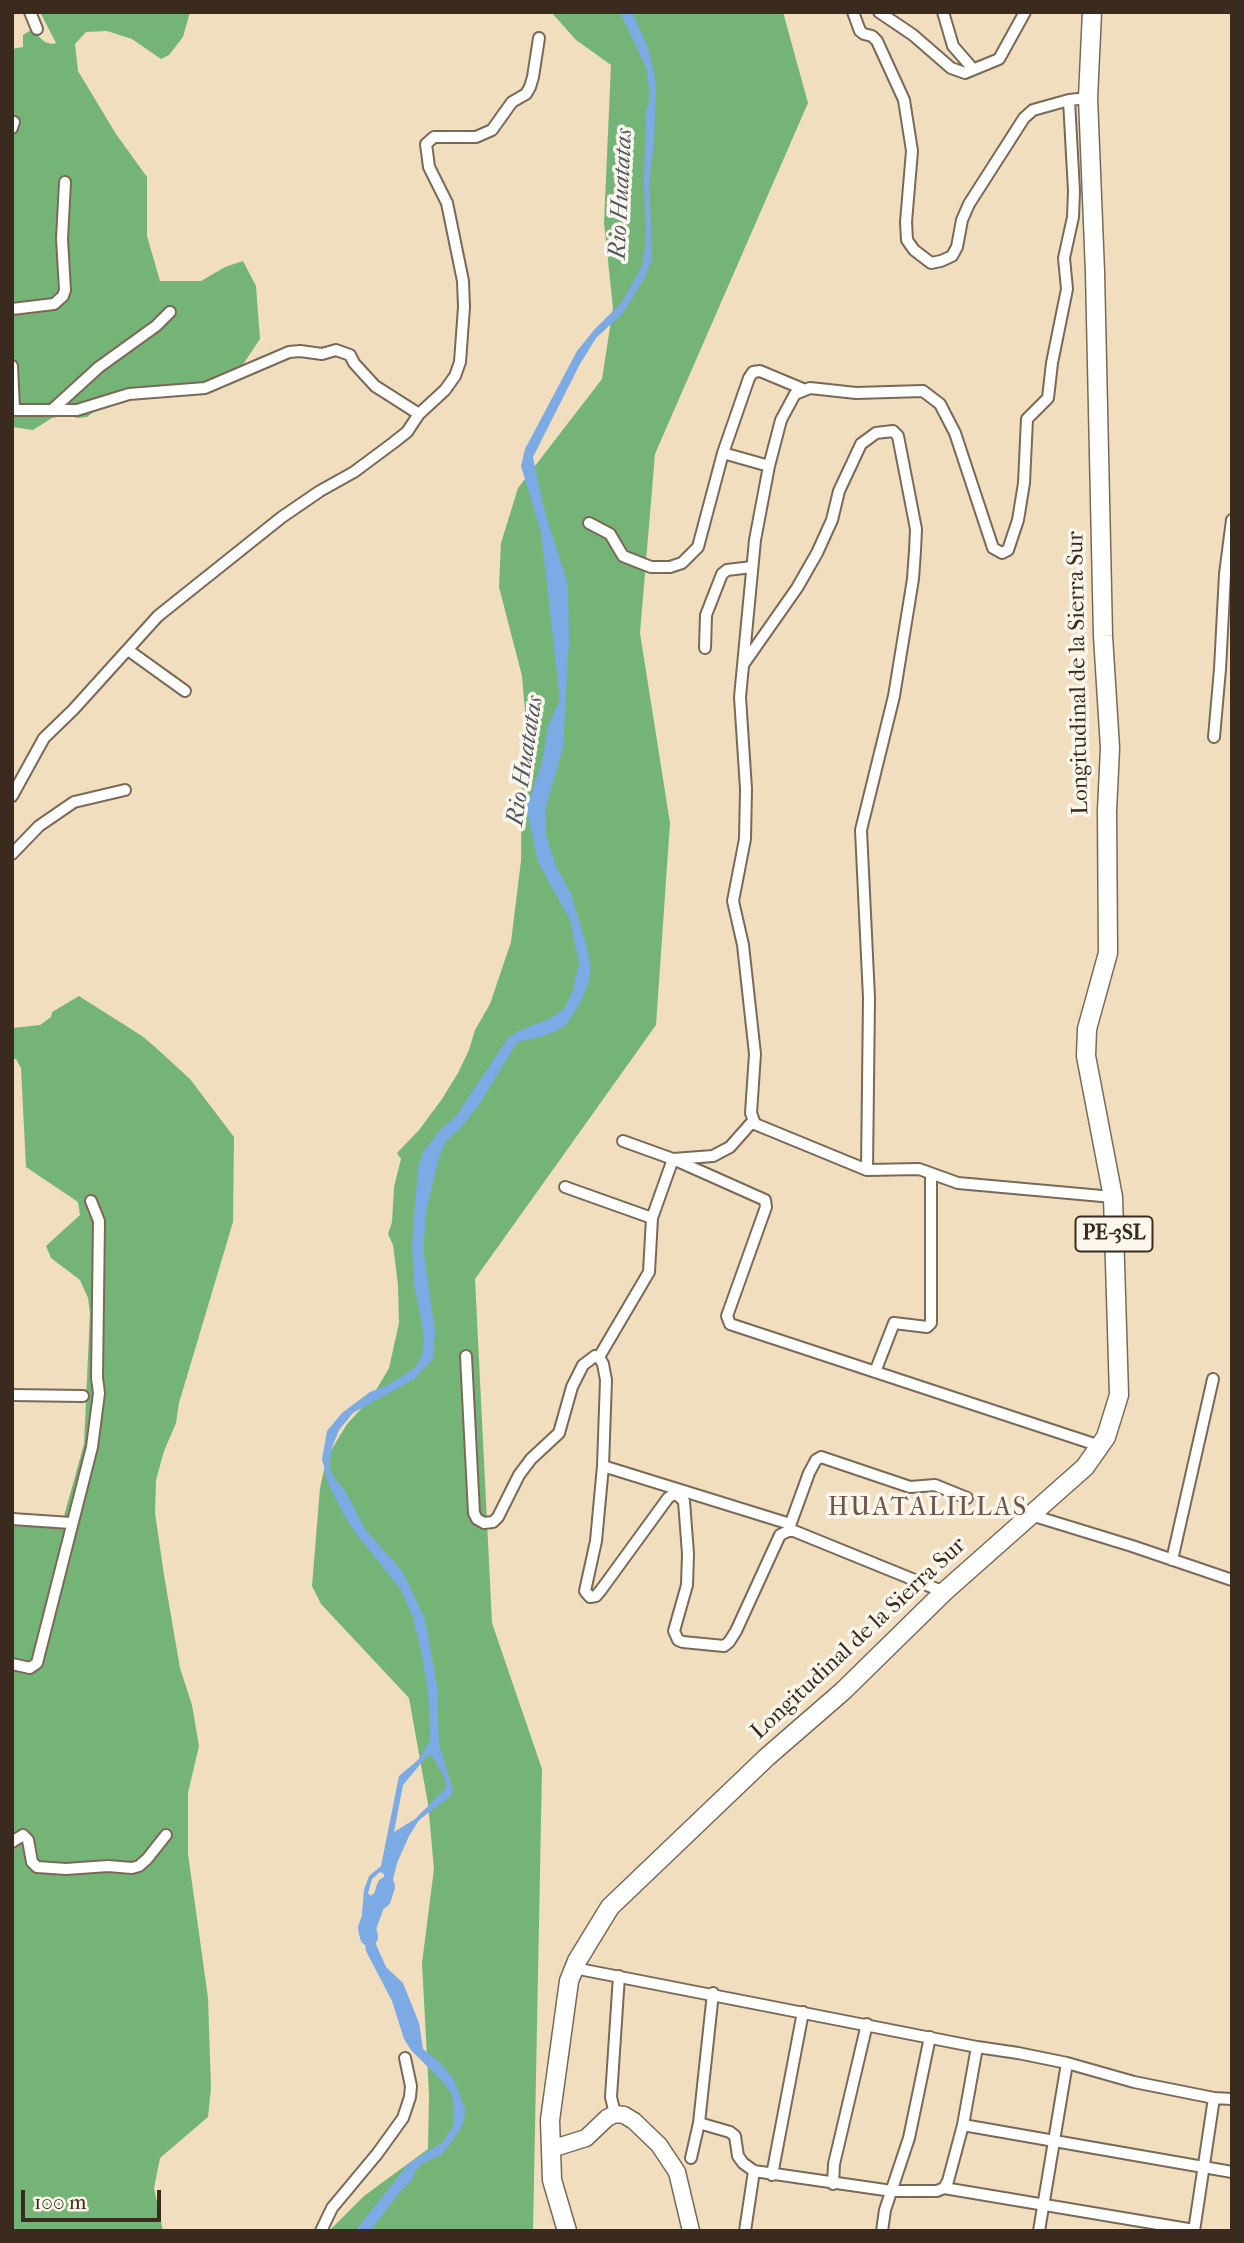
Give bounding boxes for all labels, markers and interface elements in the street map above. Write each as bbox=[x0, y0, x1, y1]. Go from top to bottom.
water label: Rio Huatatas bbox=[604, 128, 640, 260]
street label: Longitudinal de la Sierra Sur bbox=[1063, 531, 1095, 815]
water label: Rio Huatatas bbox=[502, 694, 550, 828]
road number: PE-3SL bbox=[1076, 1216, 1152, 1252]
district label: HUATALILLAS bbox=[829, 1493, 1027, 1525]
street label: Longitudinal de la Sierra Sur bbox=[746, 1532, 972, 1746]
scale bar bbox=[24, 2176, 164, 2220]
text: 100 m bbox=[34, 2190, 87, 2214]

